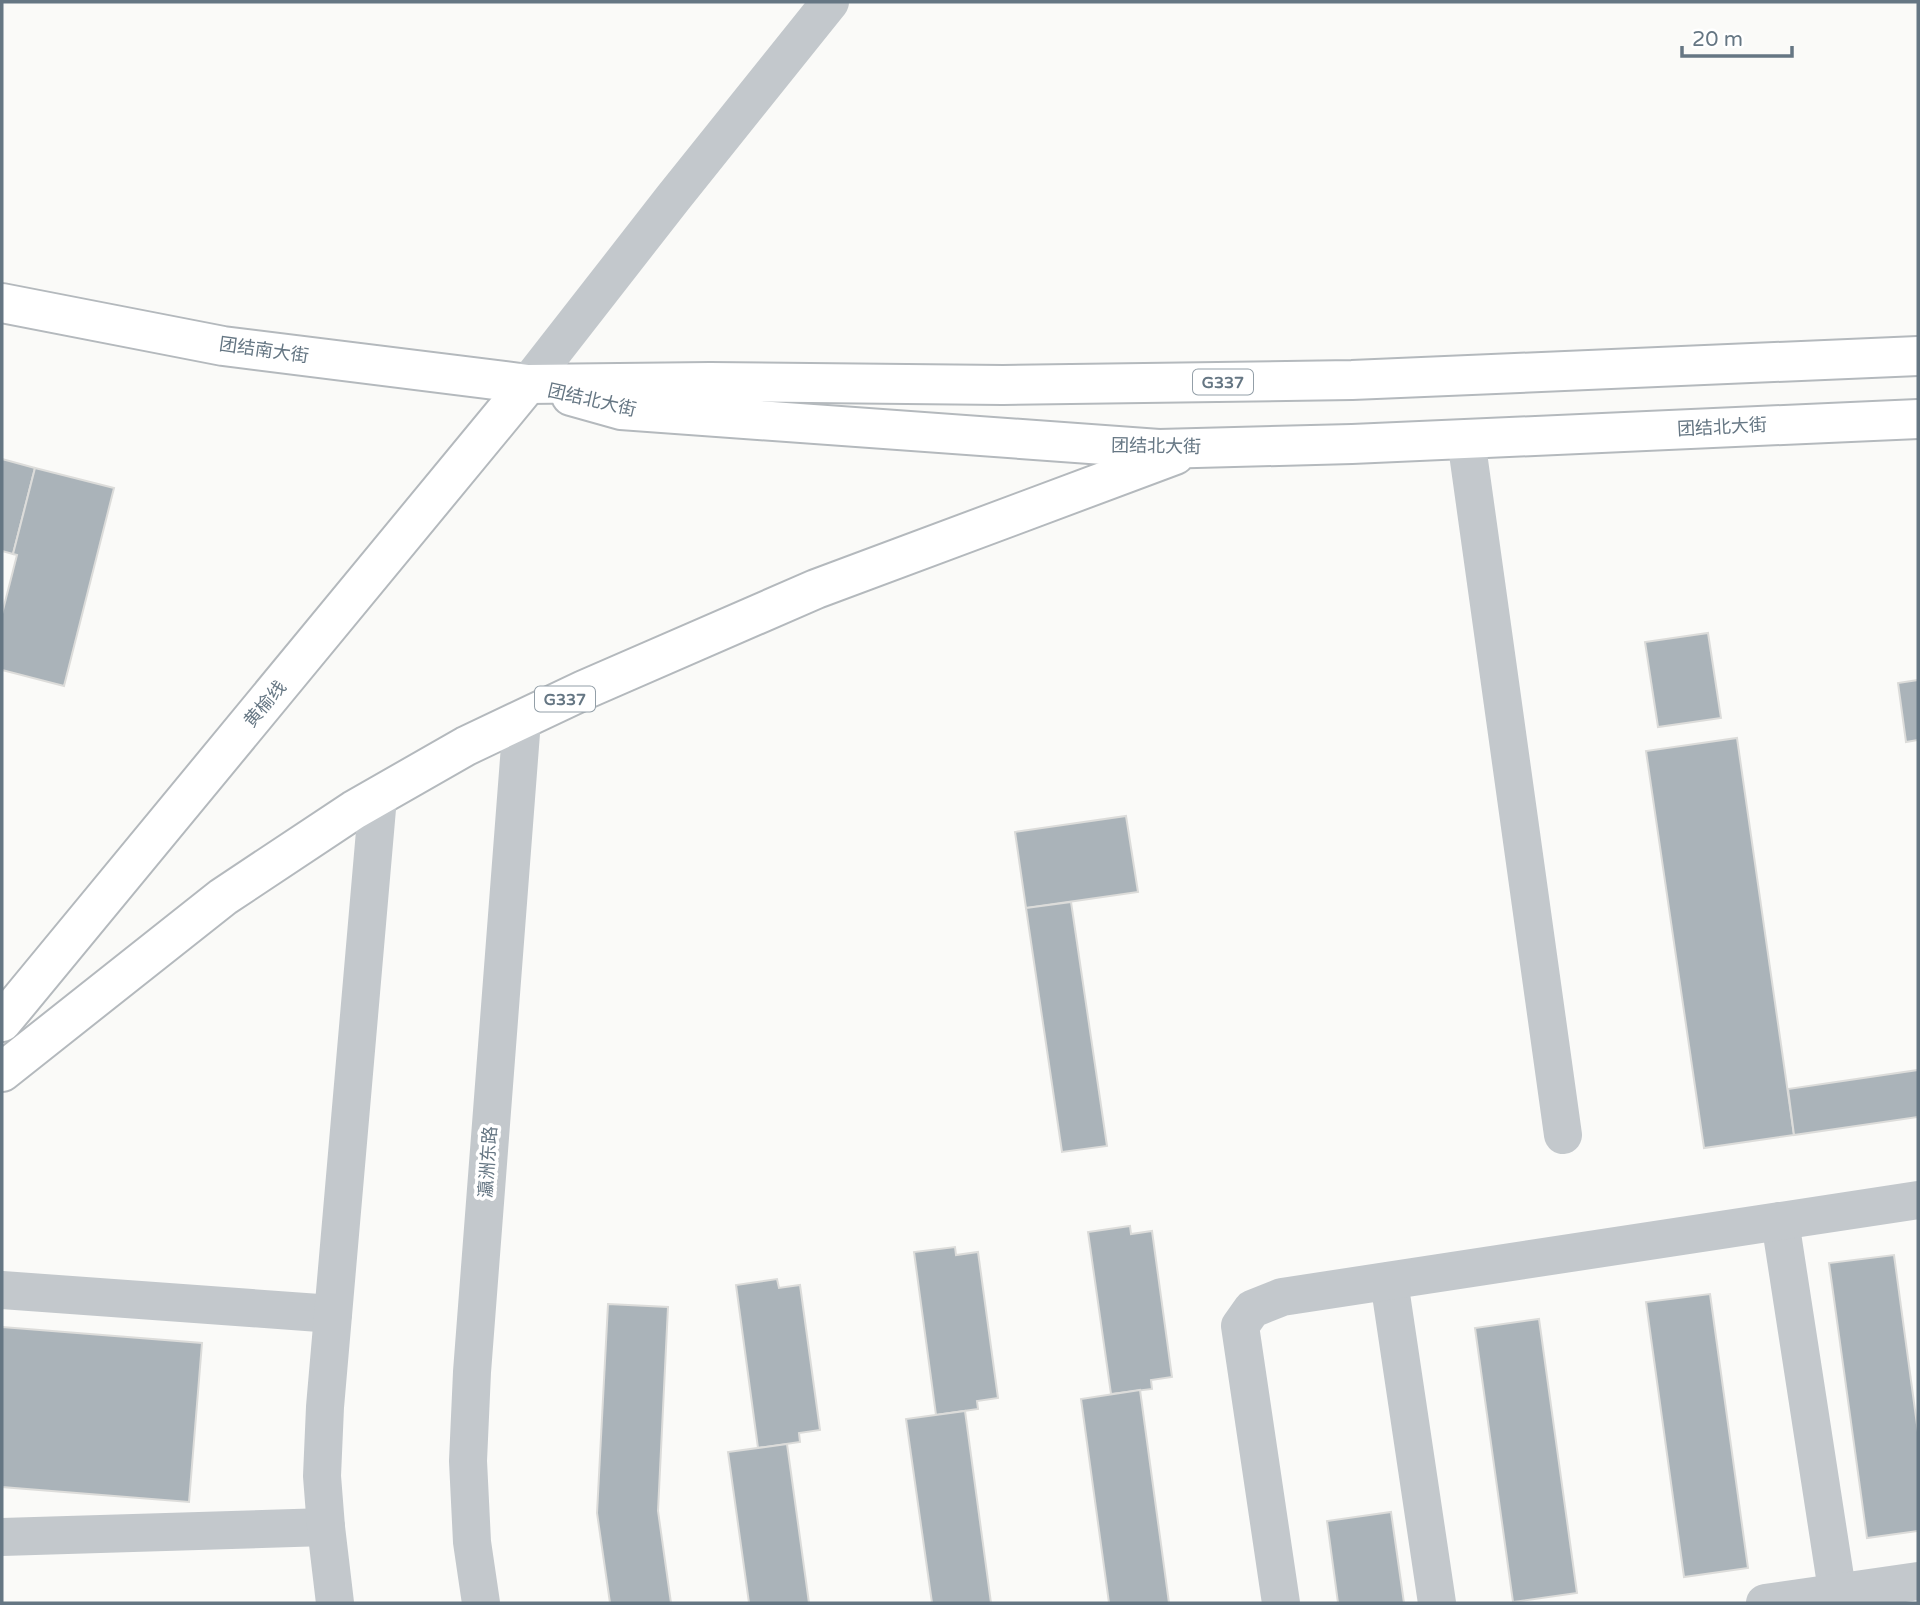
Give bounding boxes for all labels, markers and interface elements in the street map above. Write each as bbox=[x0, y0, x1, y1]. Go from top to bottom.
scale bar bbox=[1682, 14, 1792, 58]
text: 20 m bbox=[1692, 27, 1743, 52]
street label: 团结南大街 bbox=[218, 333, 310, 367]
road number: G337 bbox=[1193, 370, 1253, 394]
street label: 团结北大街 bbox=[546, 379, 638, 421]
street label: 团结北大街 bbox=[1676, 414, 1768, 440]
street label: 团结北大街 bbox=[1111, 434, 1201, 458]
street label: 黄榆线 bbox=[239, 676, 291, 732]
road number: G337 bbox=[535, 686, 595, 712]
street label: 瀛洲东路 bbox=[475, 1125, 501, 1199]

